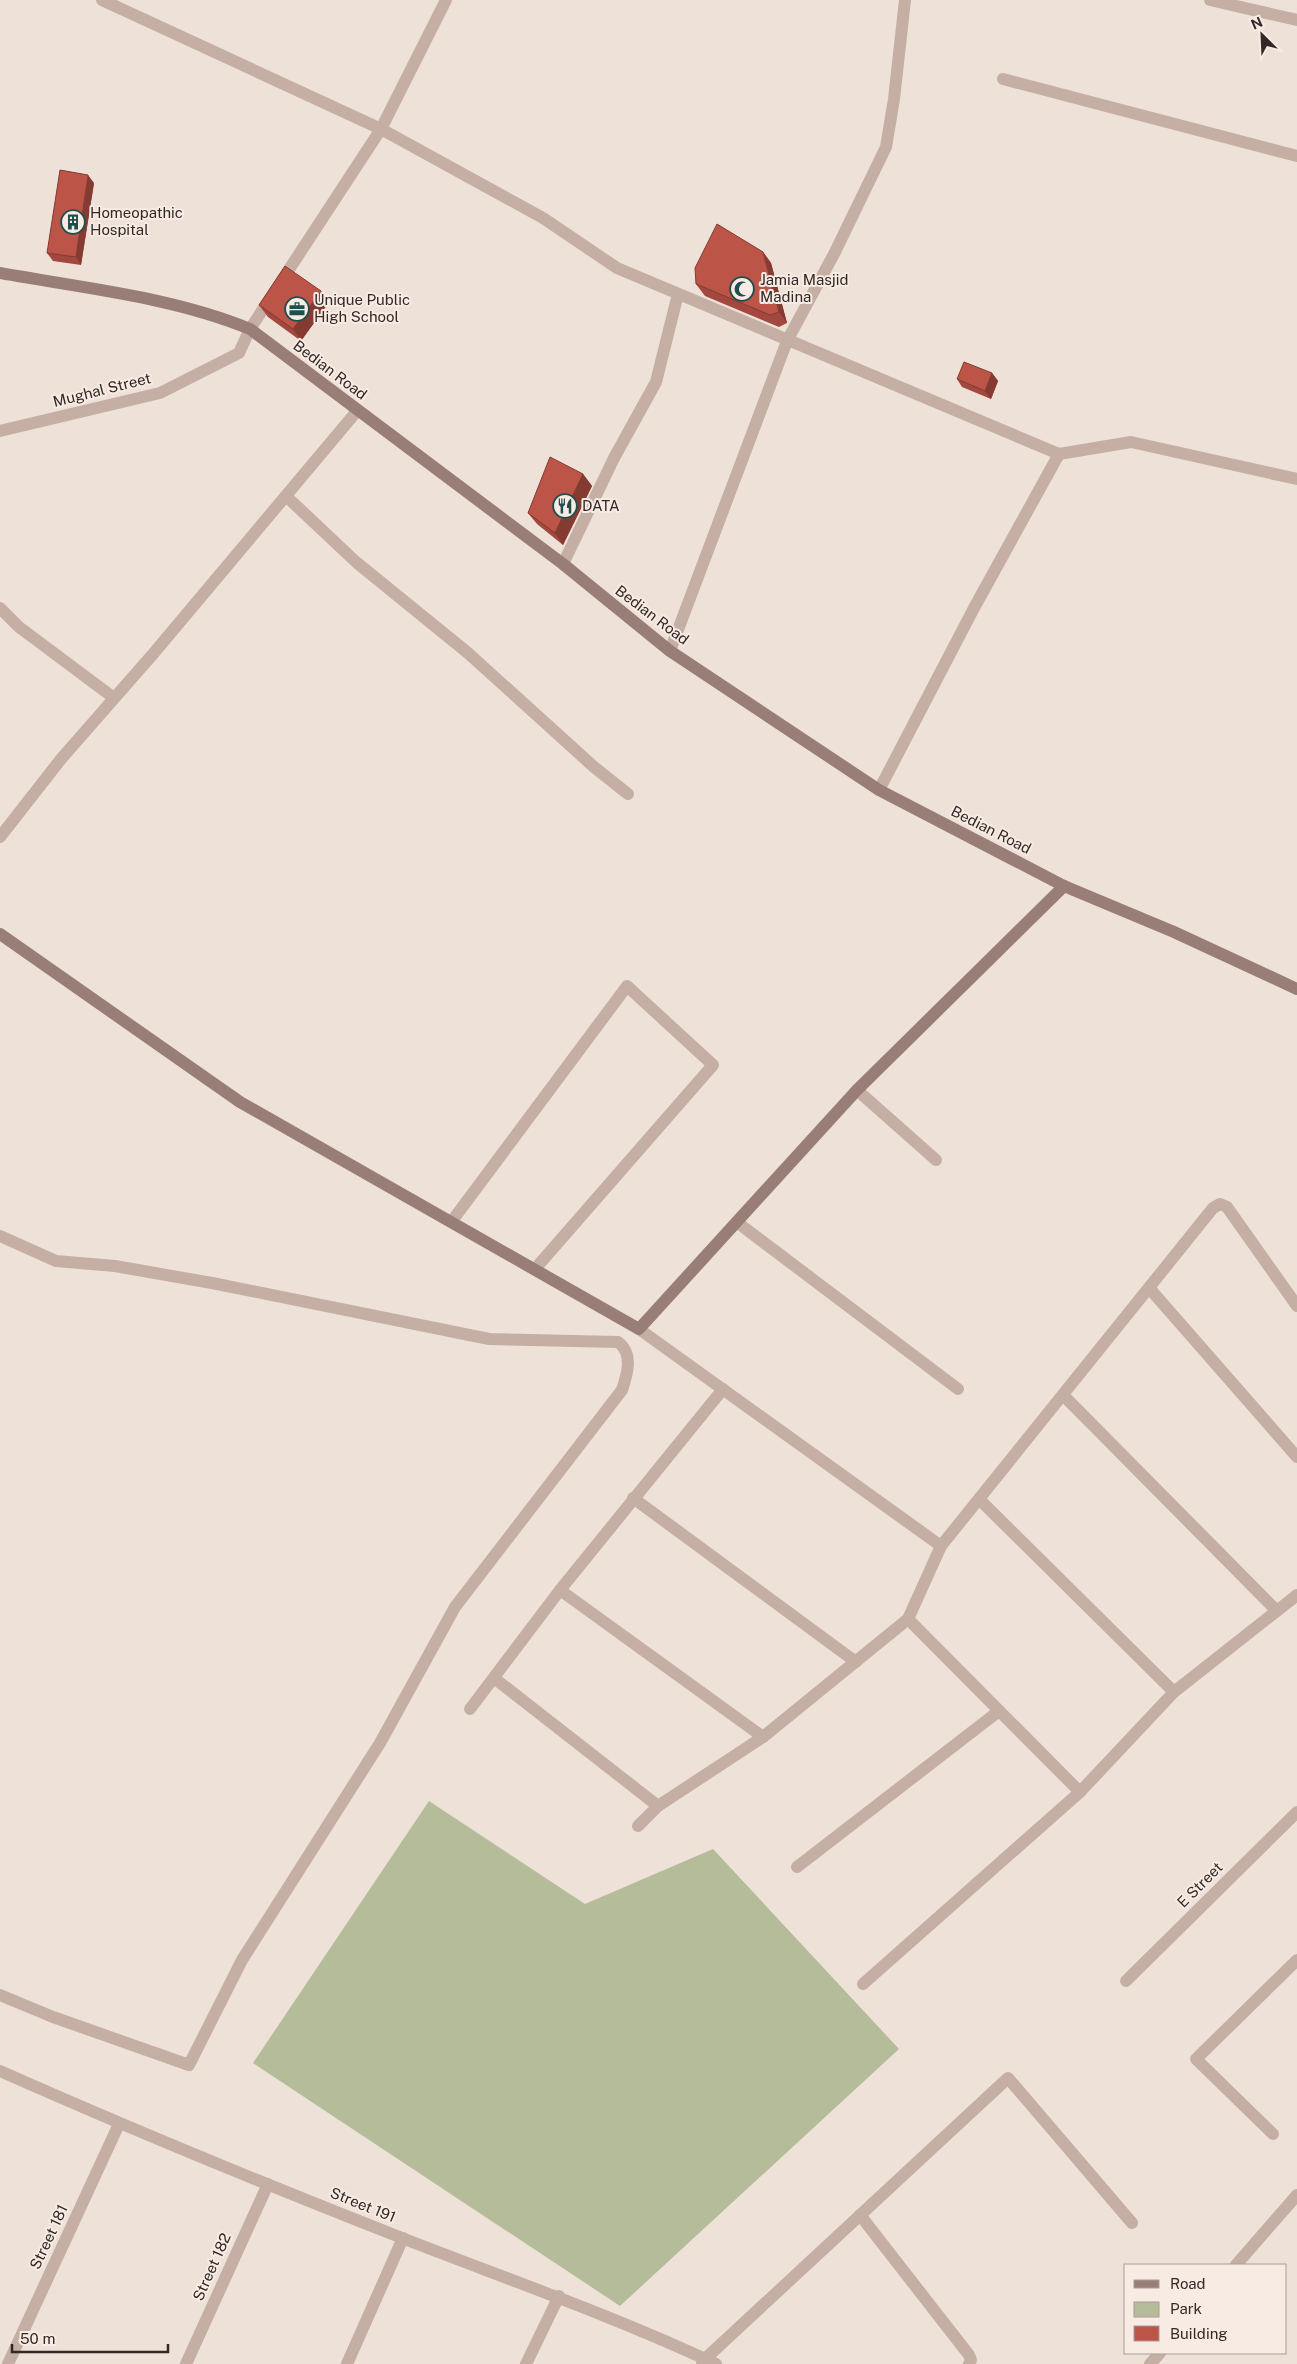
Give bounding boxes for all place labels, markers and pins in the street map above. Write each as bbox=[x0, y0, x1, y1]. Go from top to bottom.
place label: Homeopathic Hospital bbox=[90, 204, 183, 238]
building icon: Homeopathic Hospital bbox=[60, 209, 86, 235]
place label: Jamia Masjid Madina bbox=[760, 271, 849, 305]
mosque icon: Jamia Masjid Madina bbox=[729, 276, 755, 302]
place label: Unique Public High School bbox=[314, 291, 410, 325]
office icon: Unique Public High School bbox=[284, 296, 310, 322]
restaurant icon: DATA bbox=[552, 493, 578, 519]
place label: DATA bbox=[582, 497, 620, 514]

